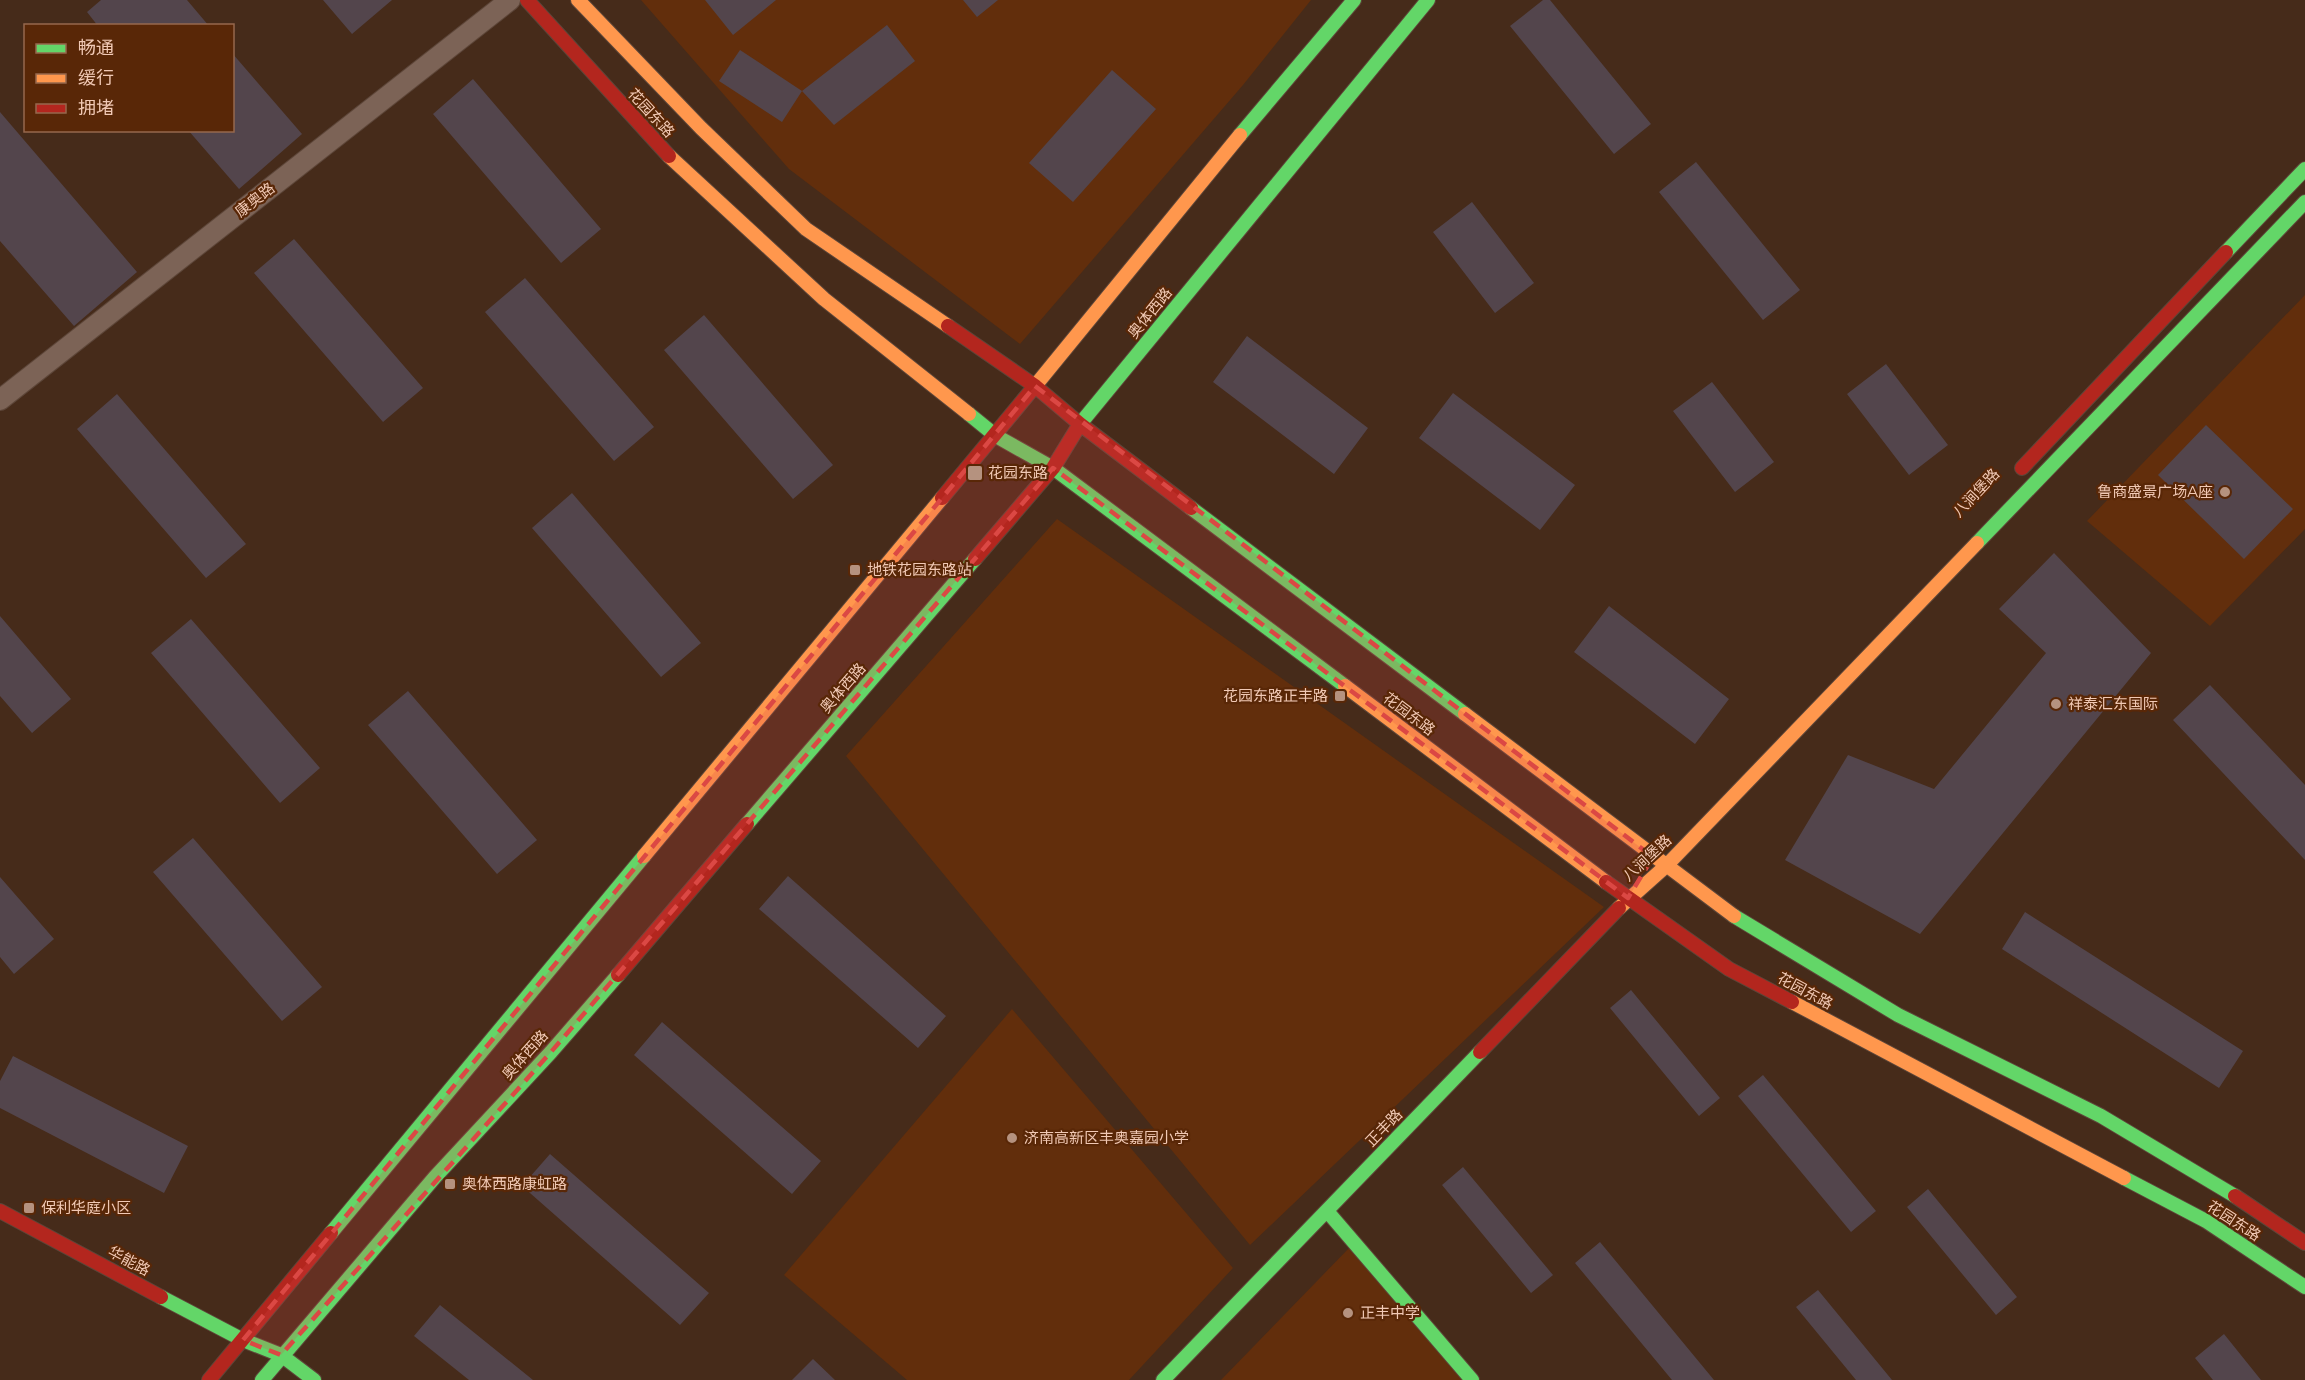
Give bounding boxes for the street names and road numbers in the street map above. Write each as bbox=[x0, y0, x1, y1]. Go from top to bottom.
street label: 花园东路 bbox=[624, 84, 679, 141]
street label: 康奥路 bbox=[231, 178, 278, 221]
street label: 奥体西路 bbox=[1123, 283, 1176, 342]
street label: 八涧堡路 bbox=[1948, 464, 2003, 521]
street label: 奥体西路 bbox=[816, 659, 869, 717]
street label: 花园东路 bbox=[1380, 688, 1439, 739]
street label: 八涧堡路 bbox=[1618, 830, 1675, 885]
street label: 花园东路 bbox=[1774, 968, 1836, 1013]
street label: 奥体西路 bbox=[497, 1026, 552, 1083]
street label: 正丰路 bbox=[1361, 1105, 1406, 1150]
street label: 花园东路 bbox=[2204, 1196, 2265, 1245]
street label: 华能路 bbox=[105, 1242, 154, 1280]

